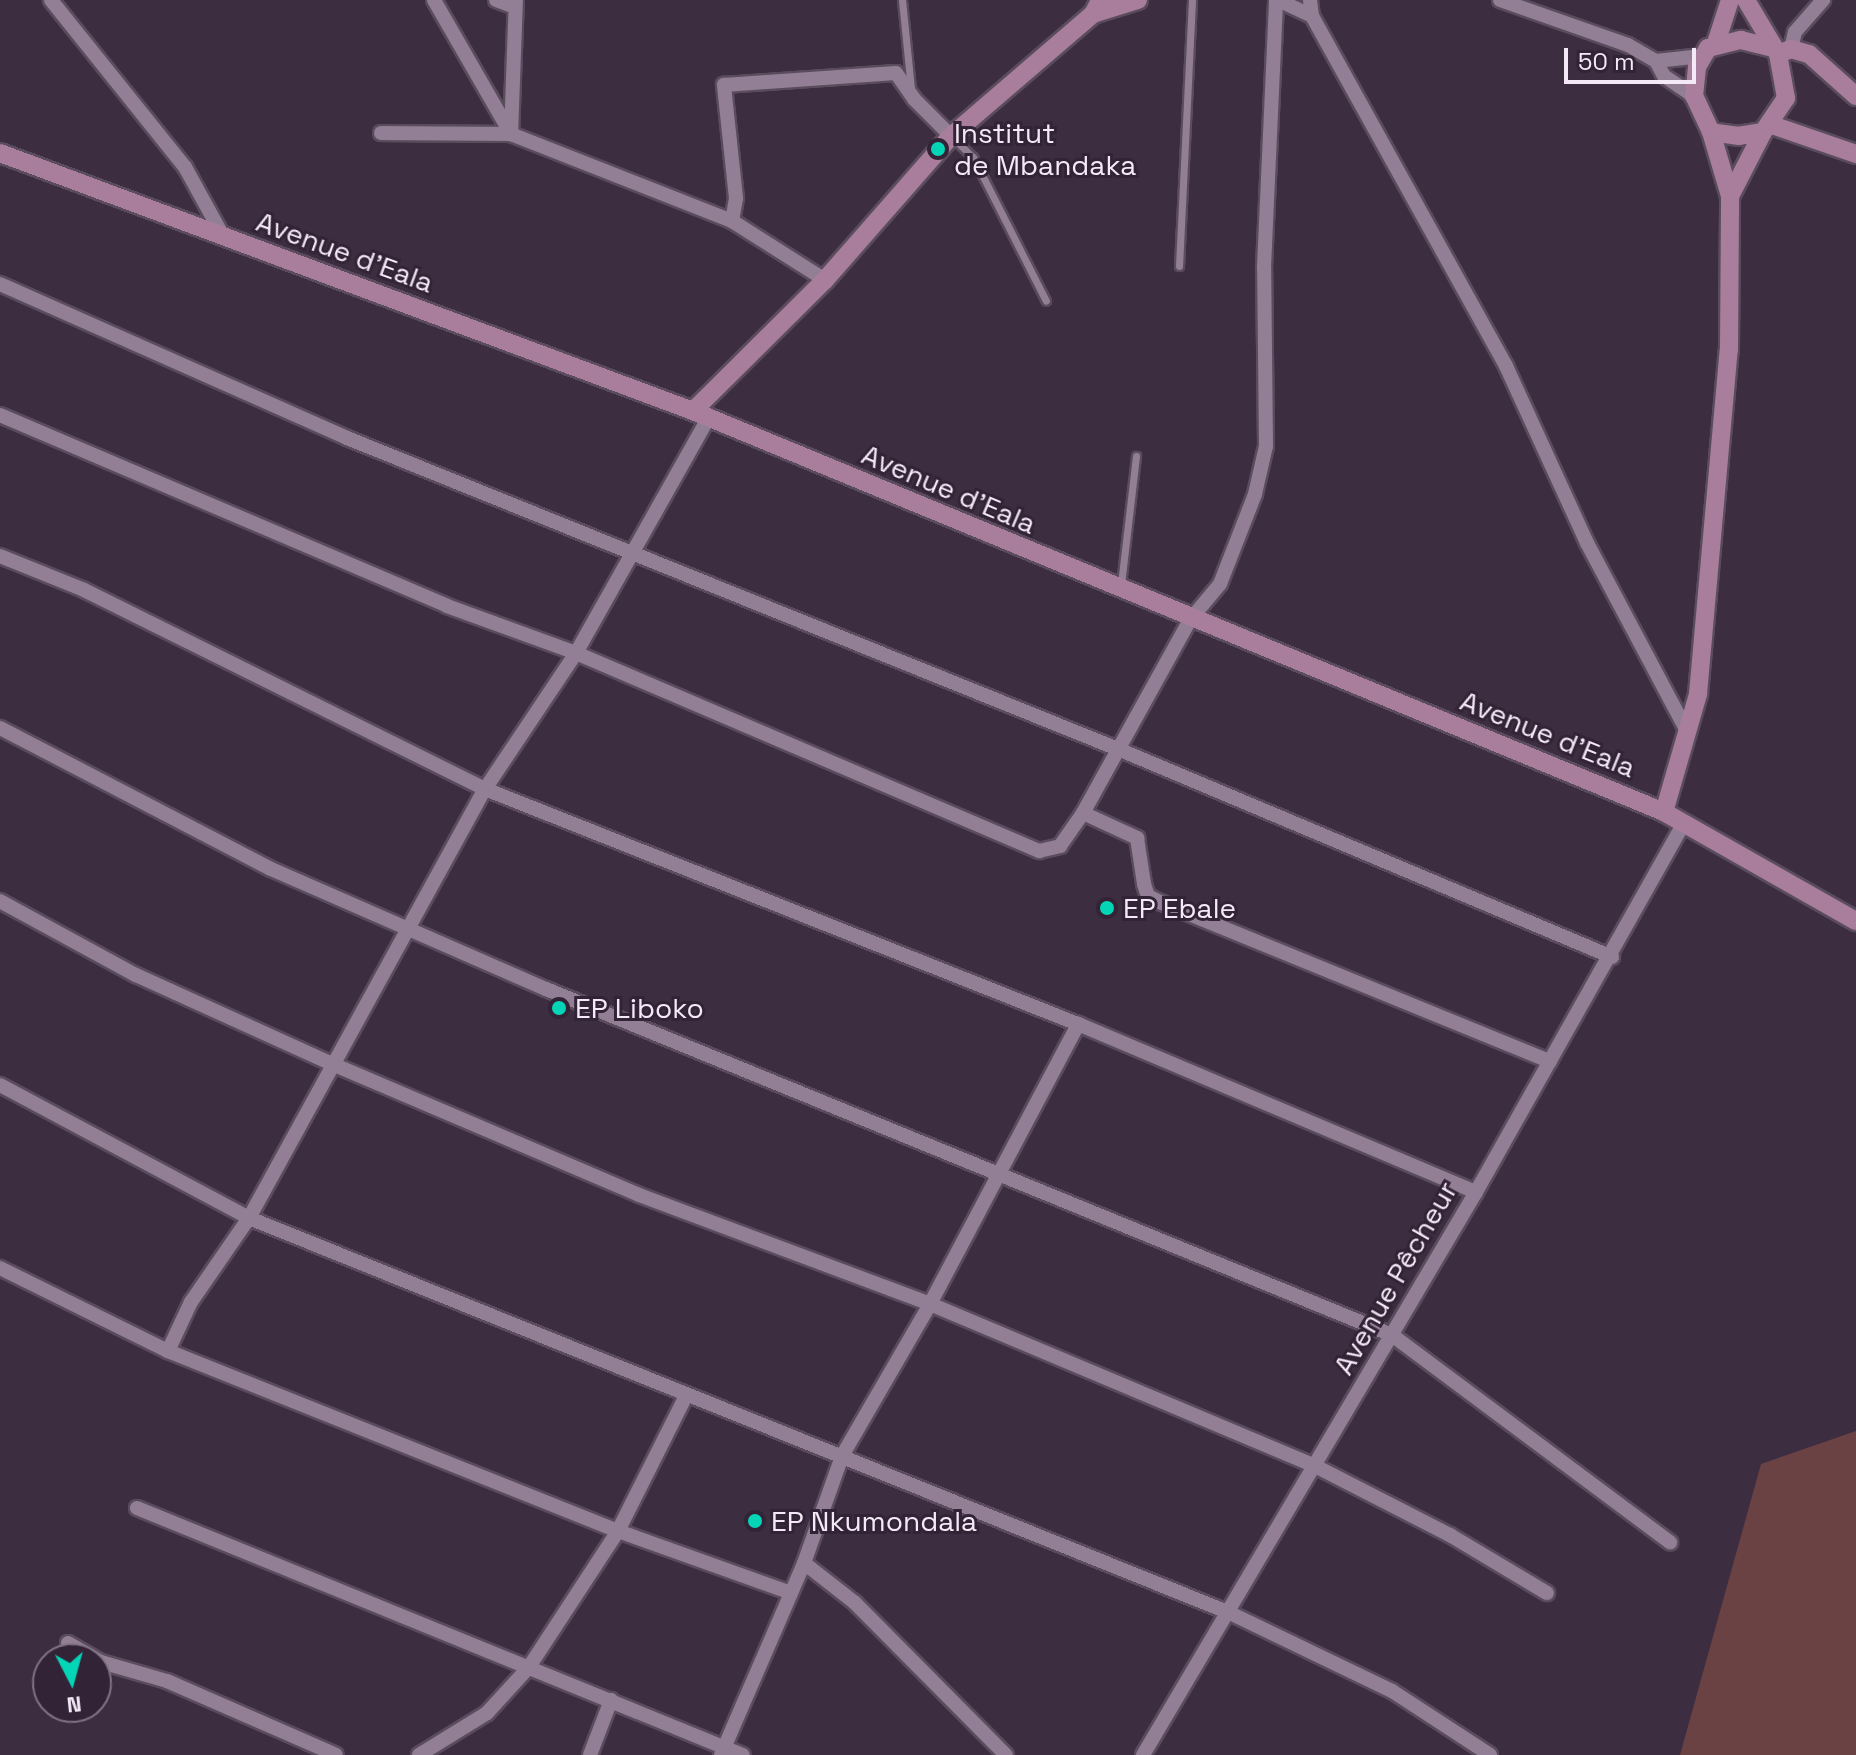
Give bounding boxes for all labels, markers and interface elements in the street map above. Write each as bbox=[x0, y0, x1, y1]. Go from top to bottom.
scale bar bbox=[1568, 32, 1700, 82]
text: 50 m bbox=[1578, 46, 1635, 77]
place label: Institut de Mbandaka bbox=[954, 116, 1136, 182]
marker: Institut de Mbandaka bbox=[929, 140, 947, 158]
street label: Avenue d'Eala bbox=[252, 204, 438, 300]
street label: Avenue d'Eala bbox=[857, 437, 1041, 541]
street label: Avenue d'Eala bbox=[1455, 684, 1641, 784]
place label: EP Ebale bbox=[1123, 891, 1236, 925]
marker: EP Ebale bbox=[1098, 899, 1116, 917]
place label: EP Liboko bbox=[575, 991, 704, 1025]
marker: EP Liboko bbox=[550, 999, 568, 1017]
street label: Avenue Pêcheur bbox=[1326, 1176, 1464, 1380]
place label: EP Nkumondala bbox=[771, 1504, 977, 1538]
marker: EP Nkumondala bbox=[746, 1512, 764, 1530]
north arrow bbox=[32, 1643, 112, 1723]
text: N bbox=[66, 1690, 83, 1720]

